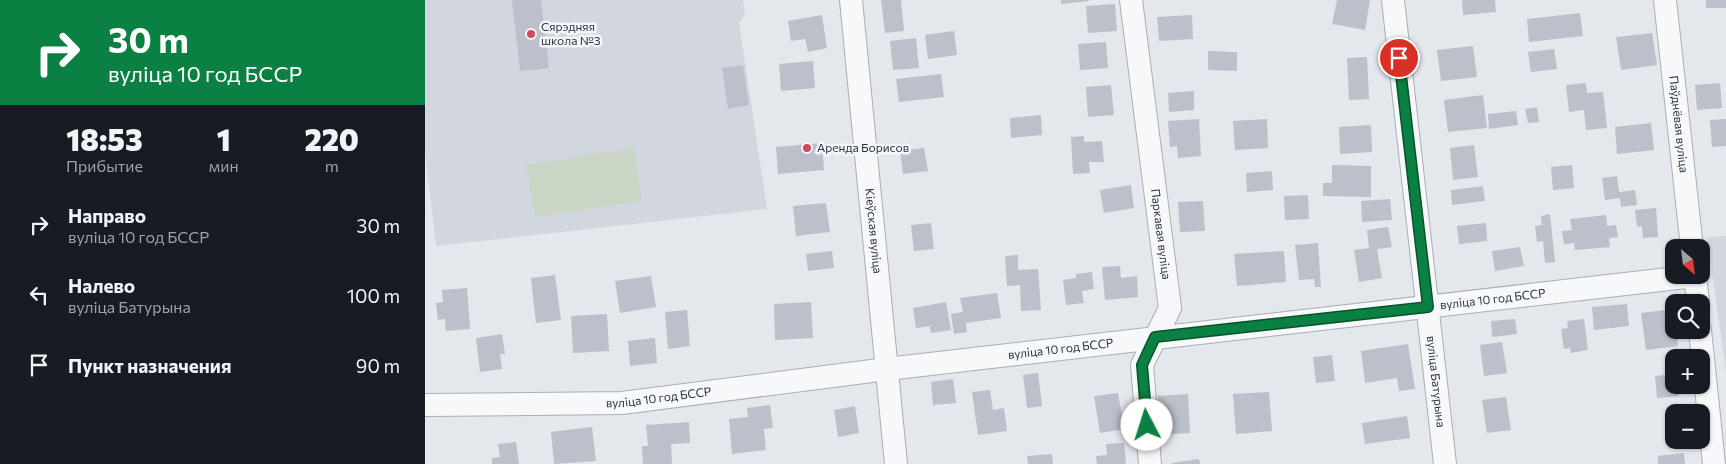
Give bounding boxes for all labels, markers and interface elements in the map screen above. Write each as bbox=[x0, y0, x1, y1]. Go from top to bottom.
text: 30 m bbox=[108, 17, 189, 60]
place label: Сярэдняя школа №3 bbox=[541, 19, 601, 47]
icon: right bbox=[25, 20, 90, 85]
marker: Сярэдняя школа №3 bbox=[525, 28, 537, 40]
pin bbox=[1378, 37, 1420, 79]
icon: arrive bbox=[1385, 44, 1413, 72]
text: вуліца 10 год БССР bbox=[108, 60, 302, 87]
street label: Паўднёвая вуліца bbox=[1667, 75, 1692, 173]
text: 18:53 bbox=[66, 120, 143, 157]
text: 1 bbox=[217, 120, 231, 157]
text: 220 bbox=[304, 120, 359, 157]
place label: Аренда Борисов bbox=[817, 140, 909, 154]
marker: Аренда Борисов bbox=[801, 142, 813, 154]
text: Прибытие bbox=[66, 156, 143, 175]
text: мин bbox=[209, 156, 239, 175]
text: m bbox=[325, 156, 339, 175]
street label: Кіеўская вуліца bbox=[863, 187, 886, 274]
street label: Паркавая вуліца bbox=[1149, 188, 1174, 280]
text: Направо bbox=[68, 204, 146, 227]
icon: right bbox=[25, 211, 53, 239]
text: 30 m bbox=[357, 214, 400, 237]
text: вуліца 10 год БССР bbox=[68, 227, 209, 246]
north arrow bbox=[1665, 239, 1710, 284]
map controls bbox=[1665, 239, 1710, 449]
text: Налево bbox=[68, 274, 135, 297]
icon: left bbox=[25, 281, 53, 309]
text: 100 m bbox=[347, 284, 400, 307]
street label: вуліца 10 год БССР bbox=[1439, 285, 1547, 311]
button: search bbox=[1665, 294, 1710, 339]
text: вуліца Батурына bbox=[68, 297, 191, 316]
street label: вуліца 10 год БССР bbox=[1007, 335, 1115, 361]
street label: вуліца Батурына bbox=[1425, 335, 1449, 428]
button: + bbox=[1665, 349, 1710, 394]
icon: arrive bbox=[25, 351, 53, 379]
text: Пункт назначения bbox=[68, 354, 231, 377]
text: 90 m bbox=[356, 354, 400, 377]
street label: вуліца 10 год БССР bbox=[606, 384, 713, 409]
position arrow bbox=[1120, 398, 1172, 450]
button: − bbox=[1665, 404, 1710, 449]

